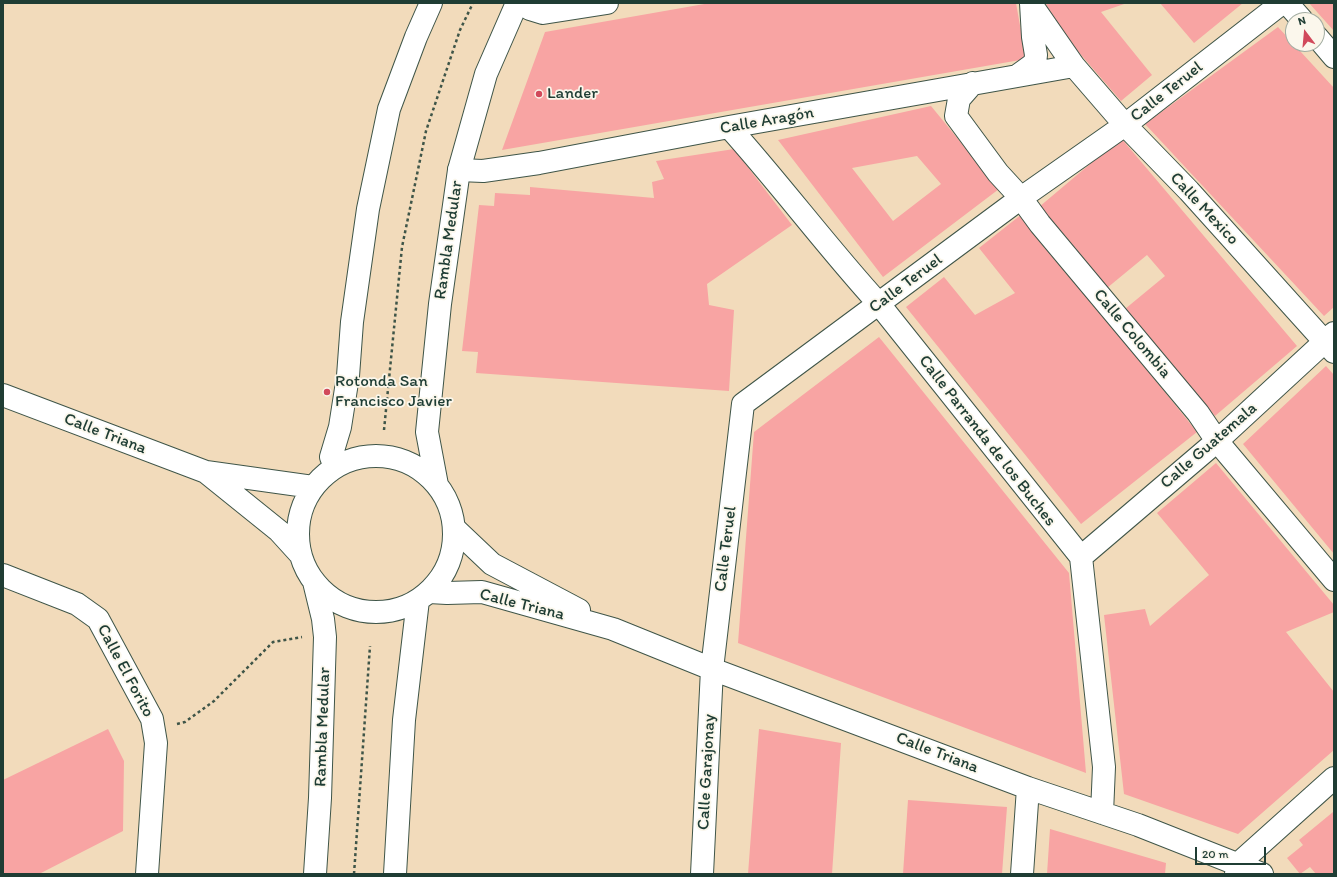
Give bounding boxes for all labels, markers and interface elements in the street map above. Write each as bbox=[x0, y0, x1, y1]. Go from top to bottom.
north arrow bbox=[1285, 12, 1325, 52]
text: N bbox=[1296, 14, 1307, 28]
street label: Calle Teruel bbox=[1127, 57, 1207, 127]
place label: Lander bbox=[547, 84, 598, 104]
marker: Lander bbox=[534, 89, 544, 99]
street label: Calle Aragón bbox=[719, 103, 815, 139]
street label: Calle Mexico bbox=[1165, 168, 1243, 250]
street label: Rambla Medular bbox=[431, 179, 467, 301]
street label: Calle Teruel bbox=[865, 250, 947, 318]
street label: Calle Colombia bbox=[1089, 285, 1175, 383]
street label: Calle Parranda de los Buches bbox=[914, 351, 1060, 531]
place label: Rotonda San Francisco Javier bbox=[335, 372, 452, 412]
marker: Rotonda San Francisco Javier bbox=[322, 387, 332, 397]
street label: Calle Guatemala bbox=[1157, 399, 1261, 493]
street label: Calle Triana bbox=[61, 409, 149, 459]
street label: Calle Teruel bbox=[711, 505, 741, 593]
street label: Calle Triana bbox=[477, 585, 567, 625]
street label: Calle El Forito bbox=[92, 621, 158, 721]
street label: Rambla Medular bbox=[311, 667, 335, 787]
street label: Calle Garajonay bbox=[694, 713, 720, 831]
street label: Calle Triana bbox=[893, 728, 981, 778]
scale bar bbox=[1197, 839, 1268, 865]
text: 20 m bbox=[1202, 847, 1229, 861]

